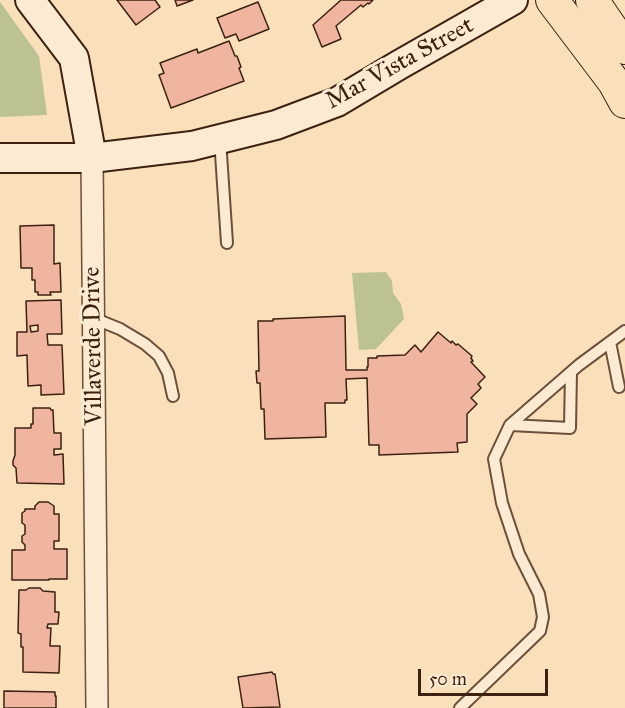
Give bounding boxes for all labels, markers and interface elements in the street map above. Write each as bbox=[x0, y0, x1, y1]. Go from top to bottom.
street label: Mar Vista Street bbox=[321, 12, 479, 116]
street label: Villaverde Drive bbox=[78, 266, 110, 426]
scale bar bbox=[421, 657, 552, 695]
text: 50 m bbox=[429, 668, 467, 690]

